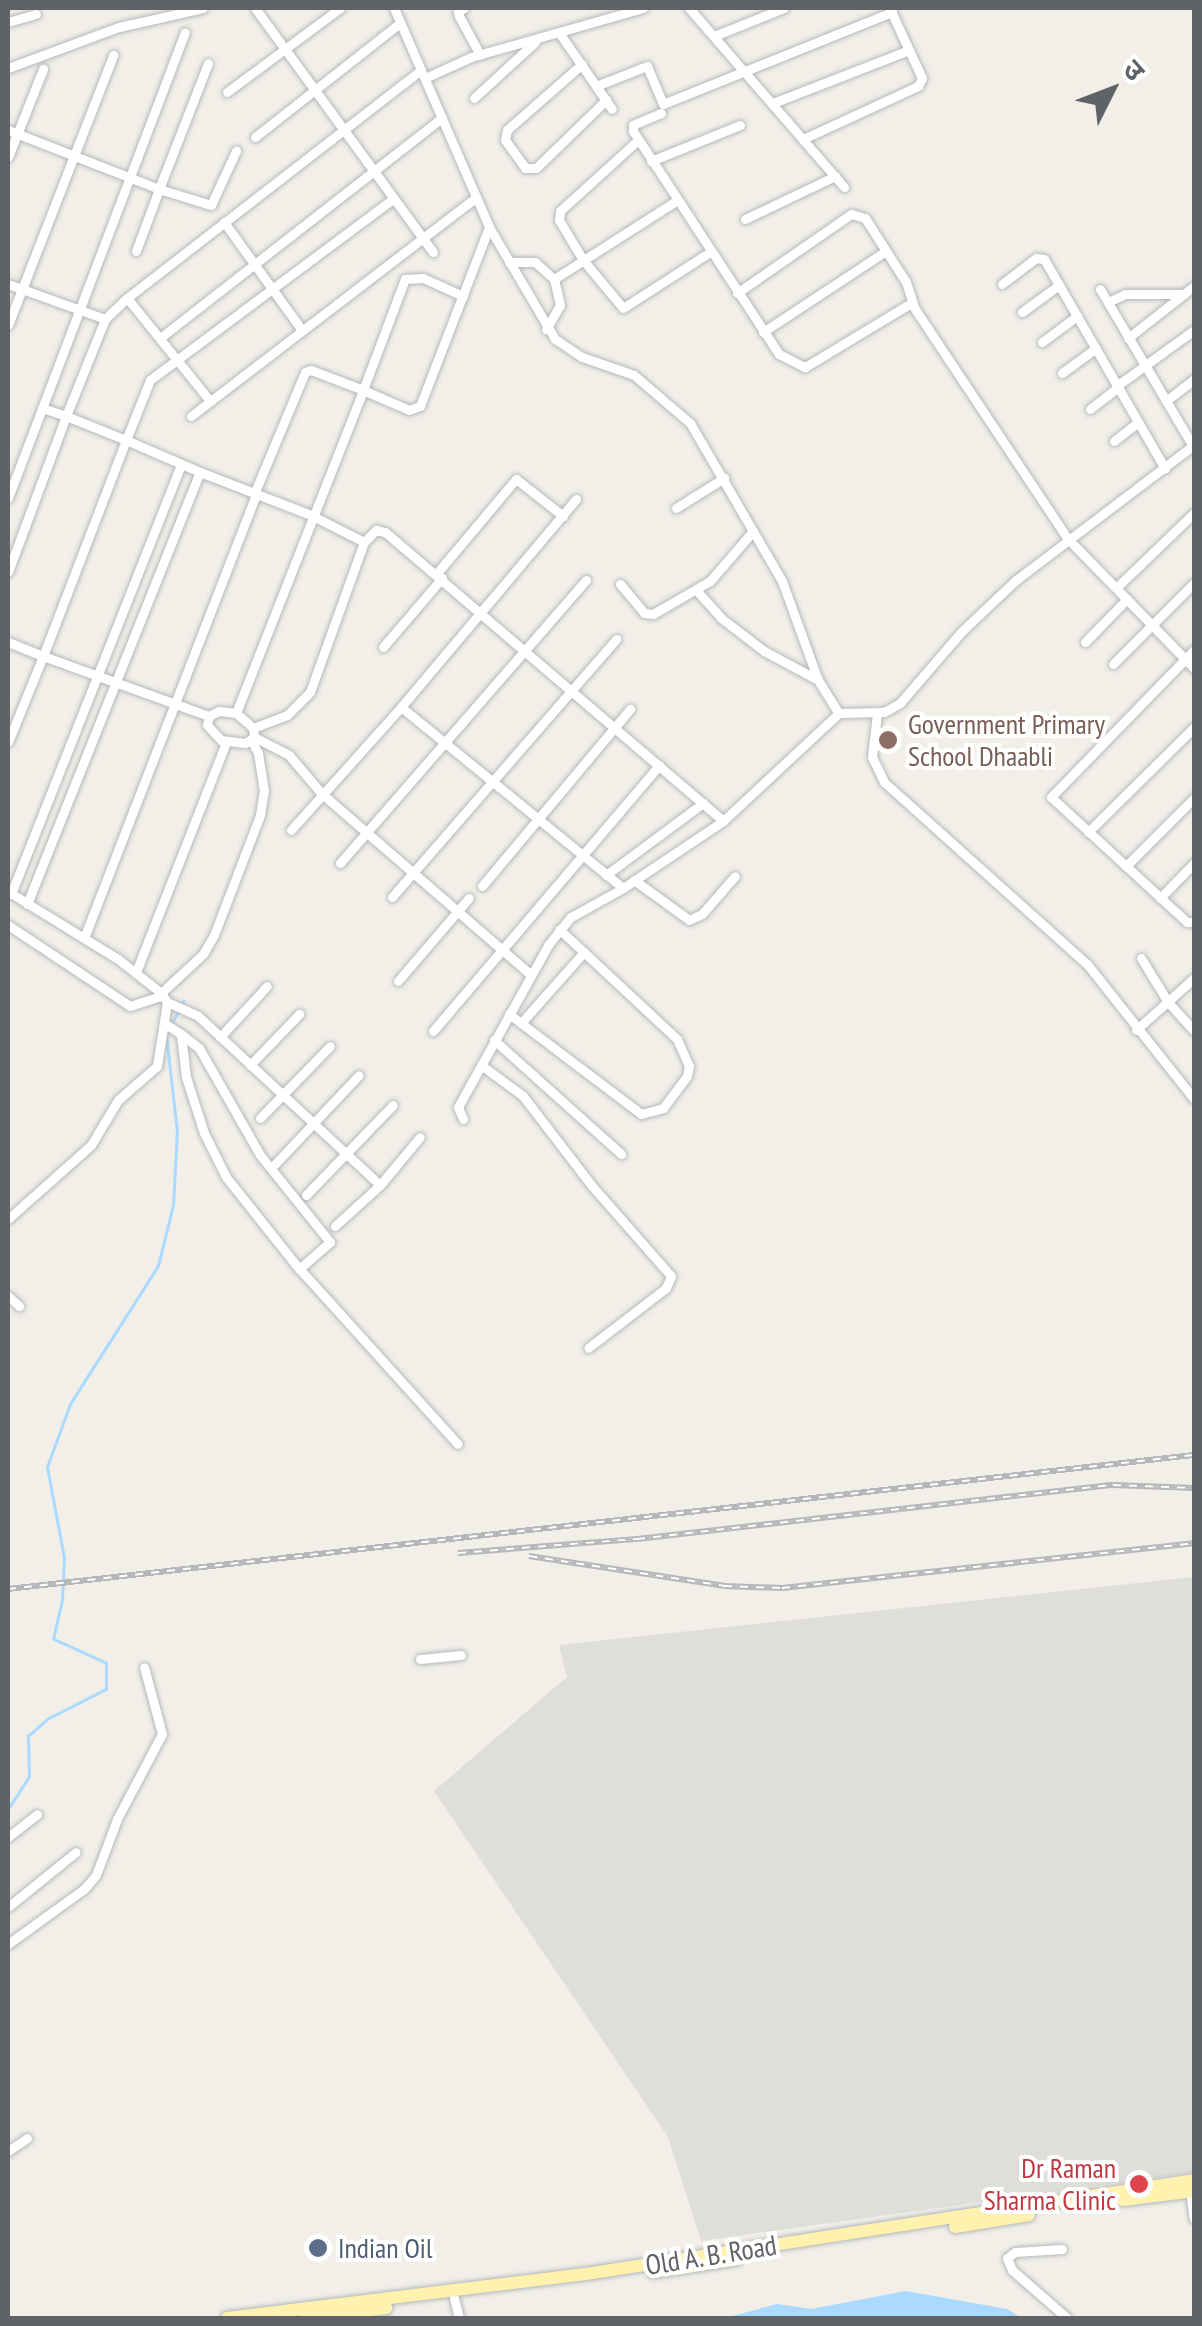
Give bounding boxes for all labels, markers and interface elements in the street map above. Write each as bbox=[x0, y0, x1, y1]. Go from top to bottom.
north arrow bbox=[1062, 40, 1162, 140]
text: उ bbox=[1115, 51, 1154, 88]
place label: Government Primary School Dhaabli bbox=[908, 707, 1105, 773]
marker: Government Primary School Dhaabli bbox=[877, 729, 899, 751]
place label: Dr Raman Sharma Clinic bbox=[984, 2151, 1116, 2217]
marker: Dr Raman Sharma Clinic bbox=[1126, 2171, 1152, 2197]
street label: Old A. B. Road bbox=[641, 2228, 781, 2282]
place label: Indian Oil bbox=[338, 2231, 432, 2265]
marker: Indian Oil bbox=[307, 2237, 329, 2259]

